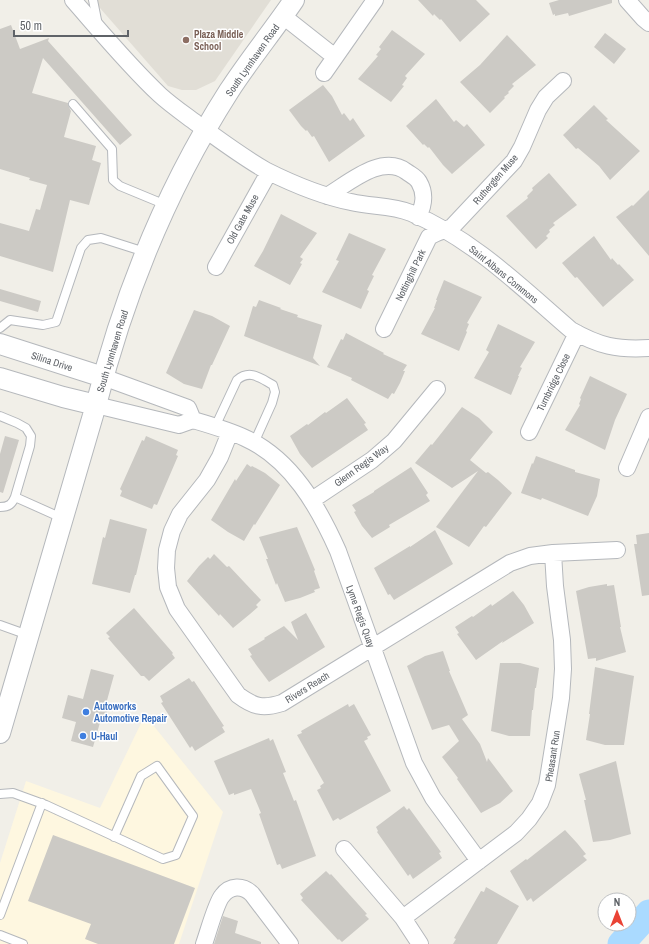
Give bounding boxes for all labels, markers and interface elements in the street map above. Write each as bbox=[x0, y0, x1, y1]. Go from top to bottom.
scale bar bbox=[14, 12, 128, 38]
text: 50 m bbox=[20, 18, 42, 34]
street label: South Lynnhaven Road bbox=[223, 22, 282, 99]
place label: Plaza Middle School bbox=[194, 28, 244, 53]
marker: Plaza Middle School bbox=[181, 35, 191, 45]
street label: Rutherglen Muse bbox=[470, 151, 521, 207]
street label: Old Gate Muse bbox=[223, 192, 262, 247]
street label: Saint Albans Commons bbox=[466, 242, 541, 306]
street label: Nottinghill Park bbox=[392, 246, 429, 303]
street label: South Lynnhaven Road bbox=[94, 308, 131, 394]
street label: Silina Drive bbox=[29, 349, 75, 374]
street label: Turnbridge Close bbox=[534, 351, 573, 413]
street label: Glenn Regis Way bbox=[332, 441, 392, 489]
street label: Lyme Regis Quay bbox=[343, 583, 378, 650]
street label: Rivers Reach bbox=[283, 669, 332, 706]
place label: Autoworks Automotive Repair bbox=[94, 700, 168, 725]
marker: Autoworks Automotive Repair bbox=[81, 707, 91, 717]
street label: Pheasant Run bbox=[542, 729, 563, 783]
place label: U-Haul bbox=[91, 730, 117, 743]
marker: U-Haul bbox=[78, 731, 88, 741]
north arrow bbox=[597, 892, 637, 932]
text: N bbox=[614, 895, 620, 909]

